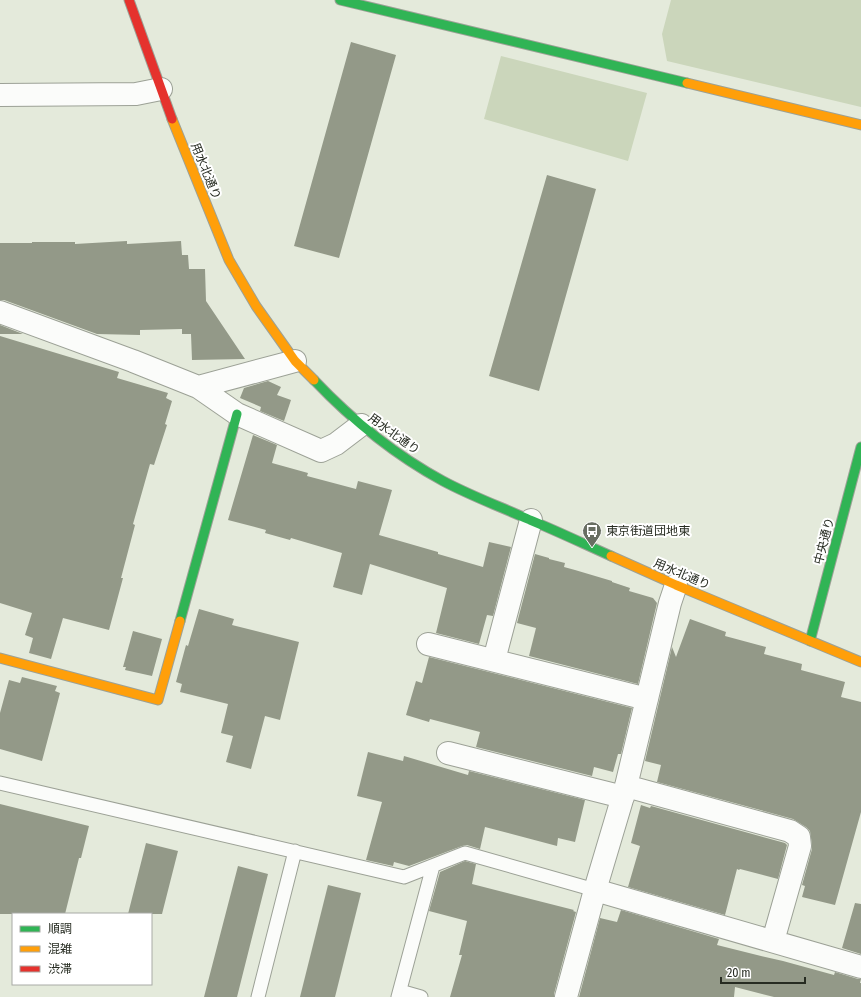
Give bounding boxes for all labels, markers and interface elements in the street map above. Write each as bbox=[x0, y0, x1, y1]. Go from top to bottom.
street label: 用水北通り bbox=[188, 141, 224, 201]
street label: 用水北通り bbox=[366, 411, 422, 457]
street label: 中央通り bbox=[811, 516, 837, 566]
bus stop icon: 東京街道団地東 bbox=[581, 520, 603, 548]
place label: 東京街道団地東 bbox=[606, 524, 690, 538]
street label: 用水北通り bbox=[652, 556, 712, 592]
legend bbox=[12, 913, 152, 985]
text: 順調 bbox=[48, 922, 72, 936]
text: 混雑 bbox=[48, 942, 72, 956]
scale bar bbox=[721, 959, 805, 985]
text: 渋滞 bbox=[48, 962, 72, 976]
text: 20 m bbox=[727, 966, 751, 980]

